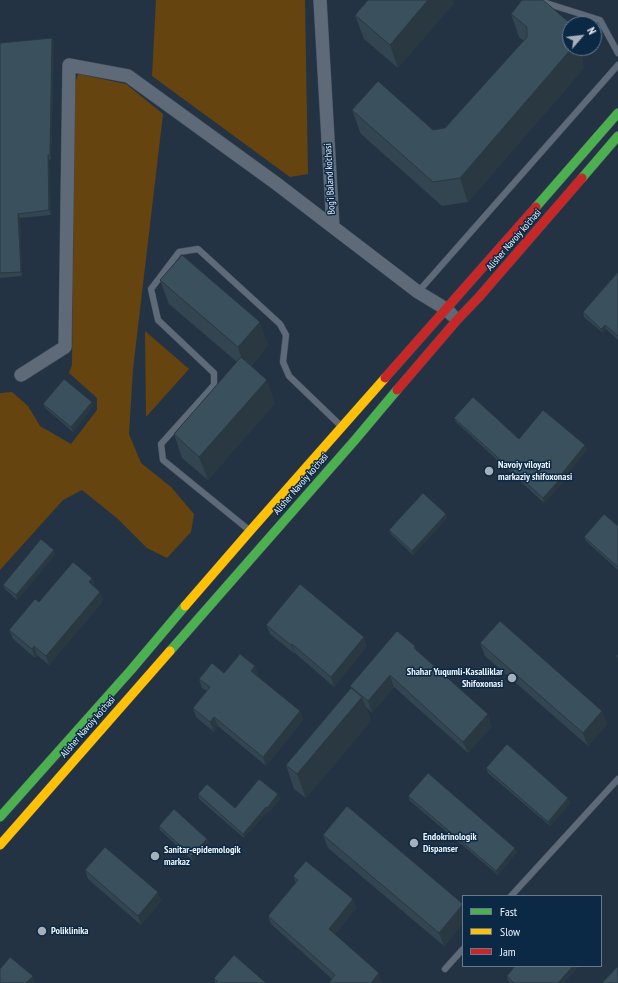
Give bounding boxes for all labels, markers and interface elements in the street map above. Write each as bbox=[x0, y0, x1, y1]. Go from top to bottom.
north arrow bbox=[562, 16, 602, 56]
text: N bbox=[584, 25, 599, 37]
street label: Bog'i Baland ko'chasi bbox=[322, 143, 338, 215]
street label: Alisher Navoiy ko'chasi bbox=[484, 207, 544, 273]
street label: Alisher Navoiy ko'chasi bbox=[271, 451, 331, 517]
place label: Navoiy viloyati markaziy shifoxonasi bbox=[498, 459, 572, 482]
marker: Navoiy viloyati markaziy shifoxonasi bbox=[483, 465, 495, 477]
place label: Shahar Yuqumli-Kasalliklar Shifoxonasi bbox=[407, 666, 503, 690]
marker: Shahar Yuqumli-Kasalliklar Shifoxonasi bbox=[506, 672, 518, 684]
street label: Alisher Navoiy ko'chasi bbox=[58, 694, 118, 760]
place label: Endokrinologik Dispanser bbox=[423, 831, 477, 854]
marker: Endokrinologik Dispanser bbox=[408, 837, 420, 849]
place label: Sanitar-epidemologik markaz bbox=[164, 844, 241, 868]
marker: Sanitar-epidemologik markaz bbox=[149, 850, 161, 862]
legend bbox=[462, 895, 602, 967]
text: Fast bbox=[500, 904, 517, 919]
text: Slow bbox=[500, 924, 520, 939]
marker: Poliklinika bbox=[36, 925, 48, 937]
place label: Poliklinika bbox=[51, 925, 88, 937]
text: Jam bbox=[500, 944, 516, 959]

